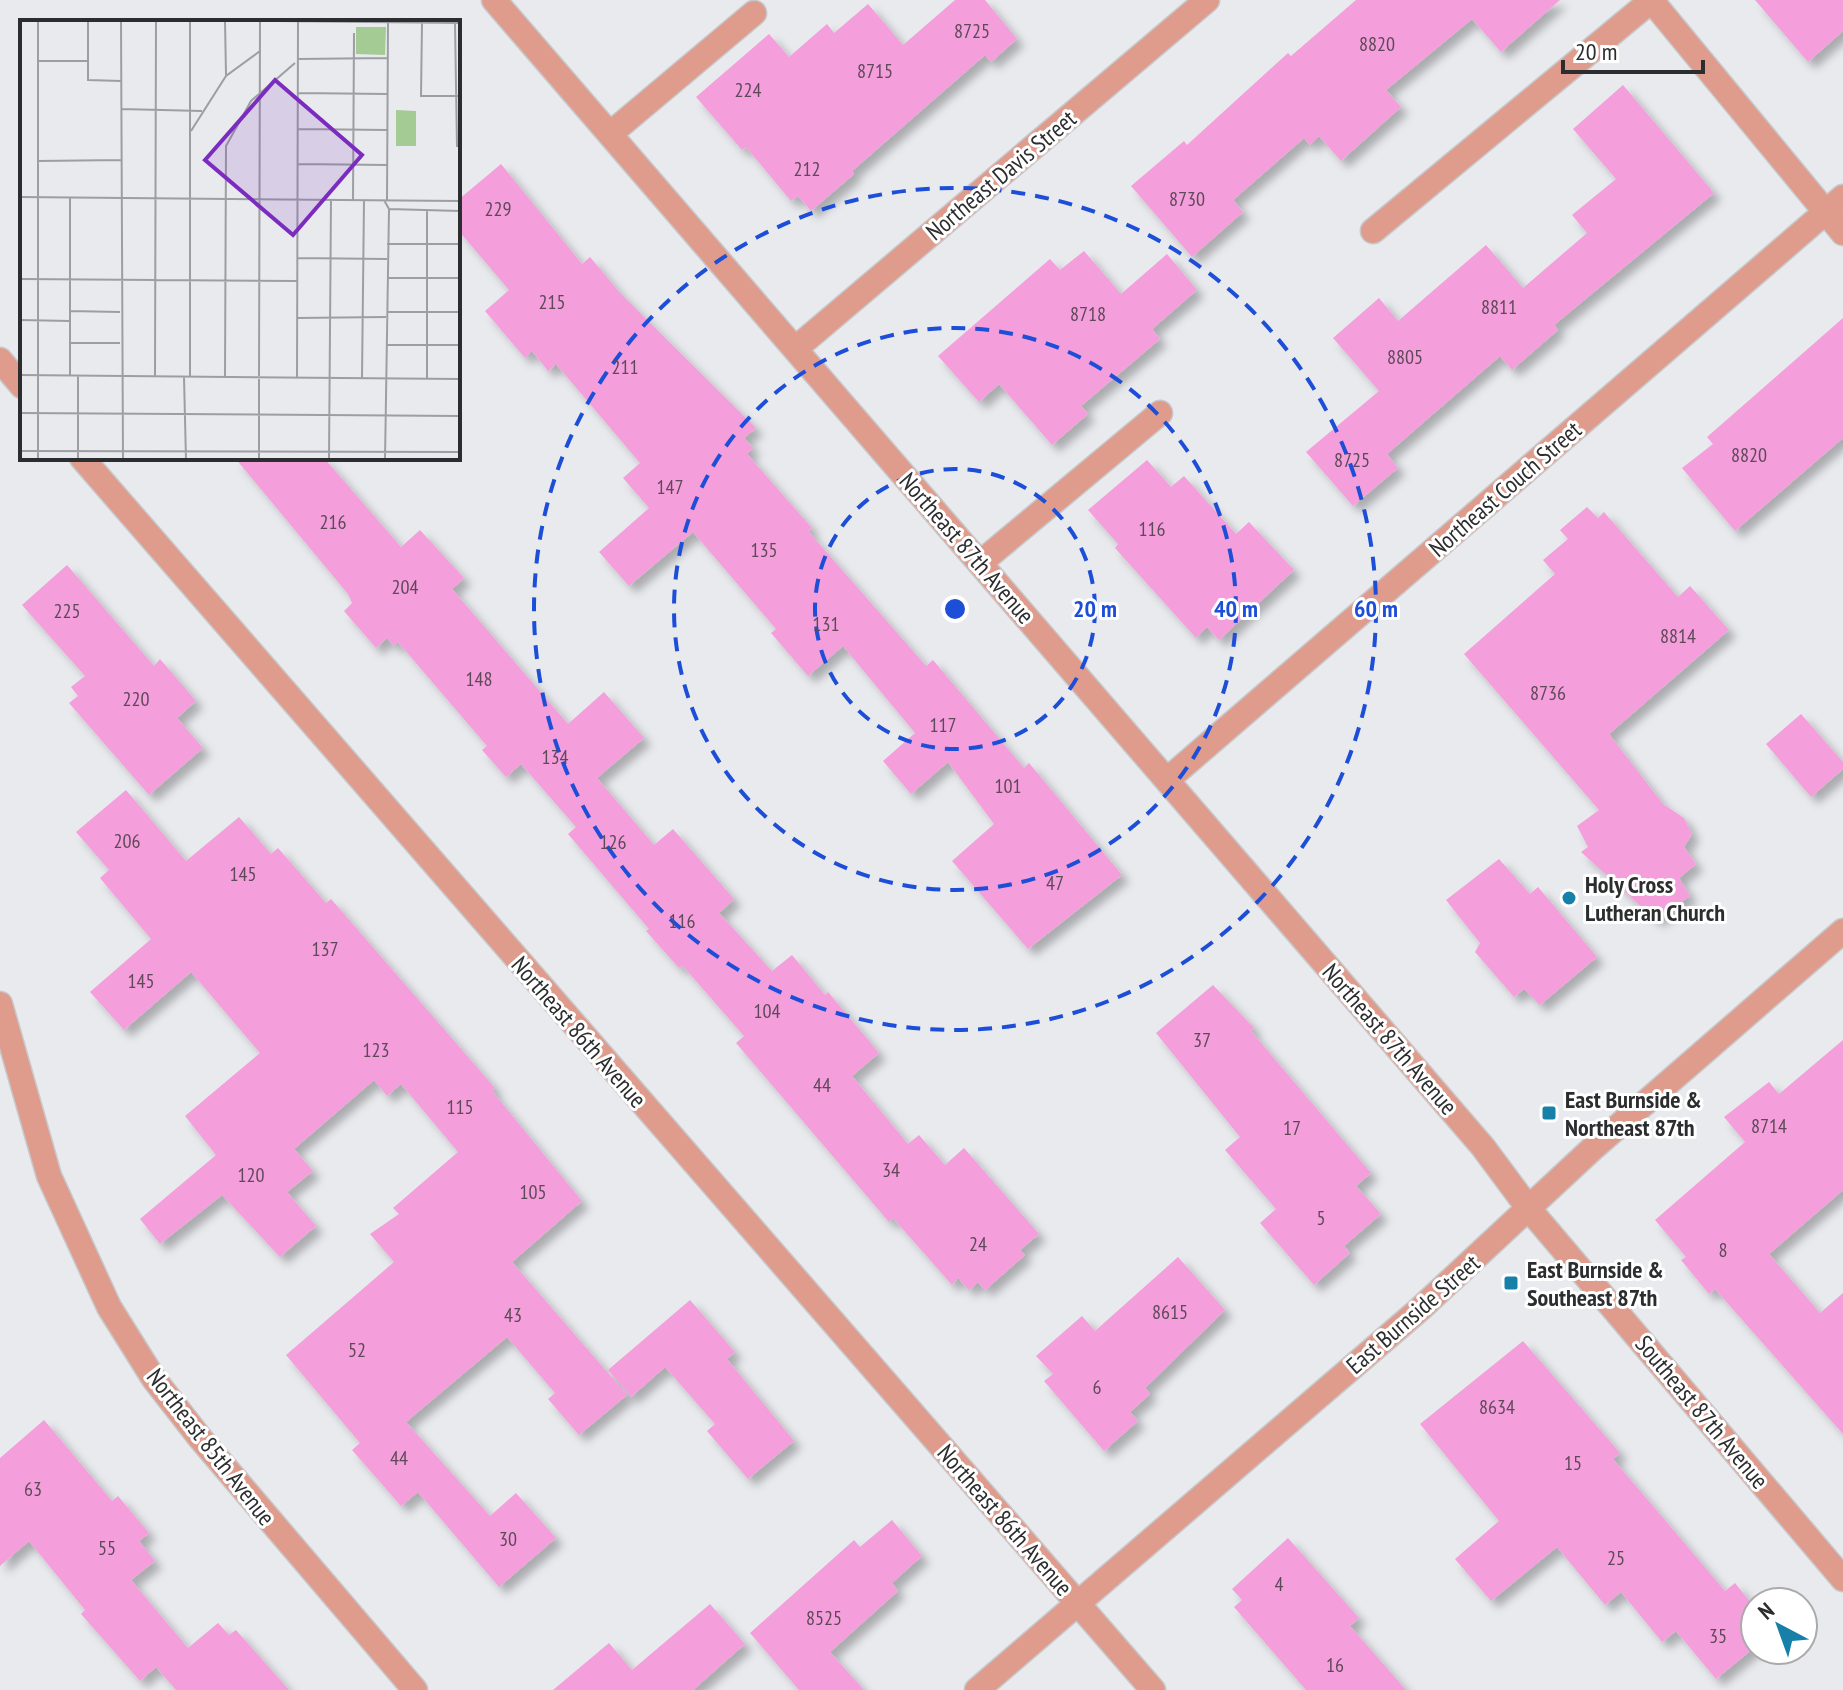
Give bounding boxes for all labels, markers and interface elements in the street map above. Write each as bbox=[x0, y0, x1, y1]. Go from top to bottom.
house number: 8725 bbox=[954, 18, 990, 44]
inset map bbox=[20, 20, 460, 460]
scale bar bbox=[1563, 24, 1703, 74]
house number: 8820 bbox=[1359, 31, 1395, 57]
text: 20 m bbox=[1575, 36, 1617, 67]
house number: 8715 bbox=[857, 58, 893, 84]
house number: 224 bbox=[735, 77, 762, 103]
street label: Northeast Davis Street bbox=[920, 103, 1083, 247]
house number: 212 bbox=[794, 156, 821, 182]
house number: 8730 bbox=[1169, 186, 1205, 212]
house number: 229 bbox=[485, 196, 512, 222]
house number: 215 bbox=[539, 289, 566, 315]
house number: 8811 bbox=[1481, 294, 1517, 320]
house number: 8718 bbox=[1070, 301, 1106, 327]
house number: 8805 bbox=[1387, 344, 1423, 370]
house number: 211 bbox=[612, 354, 639, 380]
street label: Northeast Couch Street bbox=[1422, 414, 1588, 564]
house number: 8820 bbox=[1731, 442, 1767, 468]
house number: 8725 bbox=[1334, 447, 1370, 473]
street label: Northeast 87th Avenue bbox=[893, 466, 1041, 630]
house number: 147 bbox=[657, 474, 684, 500]
house number: 216 bbox=[320, 509, 347, 535]
house number: 116 bbox=[1139, 516, 1166, 542]
house number: 135 bbox=[751, 537, 778, 563]
house number: 204 bbox=[392, 574, 419, 600]
text: 20 m bbox=[1073, 593, 1117, 624]
text: 40 m bbox=[1214, 593, 1258, 624]
text: 60 m bbox=[1354, 593, 1398, 624]
centre of rings bbox=[941, 595, 969, 623]
house number: 225 bbox=[54, 598, 81, 624]
house number: 131 bbox=[813, 611, 840, 637]
house number: 8814 bbox=[1660, 623, 1696, 649]
house number: 148 bbox=[466, 666, 493, 692]
house number: 8736 bbox=[1530, 680, 1566, 706]
house number: 220 bbox=[123, 686, 150, 712]
house number: 117 bbox=[930, 712, 957, 738]
house number: 134 bbox=[542, 744, 569, 770]
house number: 101 bbox=[995, 773, 1022, 799]
house number: 206 bbox=[114, 828, 141, 854]
house number: 126 bbox=[600, 829, 627, 855]
house number: 145 bbox=[230, 861, 257, 887]
place label: Holy Cross Lutheran Church bbox=[1585, 869, 1725, 928]
house number: 47 bbox=[1046, 870, 1064, 896]
marker: Holy Cross Lutheran Church bbox=[1560, 889, 1578, 907]
house number: 116 bbox=[669, 908, 696, 934]
house number: 137 bbox=[312, 936, 339, 962]
street label: Northeast 86th Avenue bbox=[505, 950, 653, 1114]
street label: Northeast 87th Avenue bbox=[1316, 957, 1464, 1121]
house number: 145 bbox=[128, 968, 155, 994]
house number: 104 bbox=[754, 998, 781, 1024]
house number: 37 bbox=[1193, 1027, 1211, 1053]
house number: 123 bbox=[363, 1037, 390, 1063]
house number: 44 bbox=[813, 1072, 831, 1098]
place label: East Burnside & Northeast 87th bbox=[1565, 1084, 1702, 1143]
house number: 115 bbox=[447, 1094, 474, 1120]
marker: East Burnside & Northeast 87th bbox=[1540, 1104, 1558, 1122]
house number: 8714 bbox=[1751, 1113, 1787, 1139]
house number: 17 bbox=[1283, 1115, 1301, 1141]
house number: 34 bbox=[882, 1157, 900, 1183]
house number: 120 bbox=[238, 1162, 265, 1188]
house number: 105 bbox=[520, 1179, 547, 1205]
house number: 5 bbox=[1317, 1205, 1326, 1231]
house number: 24 bbox=[969, 1231, 987, 1257]
house number: 8 bbox=[1719, 1237, 1728, 1263]
street label: East Burnside Street bbox=[1340, 1247, 1486, 1380]
place label: East Burnside & Southeast 87th bbox=[1527, 1254, 1664, 1313]
marker: East Burnside & Southeast 87th bbox=[1502, 1274, 1520, 1292]
house number: 8615 bbox=[1152, 1299, 1188, 1325]
house number: 43 bbox=[504, 1302, 522, 1328]
street label: Southeast 87th Avenue bbox=[1629, 1329, 1775, 1495]
house number: 52 bbox=[348, 1337, 366, 1363]
street label: Northeast 85th Avenue bbox=[140, 1362, 282, 1532]
house number: 6 bbox=[1093, 1374, 1102, 1400]
house number: 8634 bbox=[1479, 1394, 1515, 1420]
street label: Northeast 86th Avenue bbox=[931, 1438, 1079, 1602]
house number: 44 bbox=[390, 1445, 408, 1471]
house number: 15 bbox=[1564, 1450, 1582, 1476]
house number: 63 bbox=[24, 1476, 42, 1502]
house number: 30 bbox=[499, 1526, 517, 1552]
house number: 55 bbox=[98, 1535, 116, 1561]
house number: 25 bbox=[1607, 1545, 1625, 1571]
house number: 4 bbox=[1275, 1571, 1284, 1597]
north arrow bbox=[1739, 1586, 1819, 1666]
text: N bbox=[1752, 1596, 1780, 1625]
house number: 8525 bbox=[806, 1605, 842, 1631]
house number: 35 bbox=[1709, 1623, 1727, 1649]
house number: 16 bbox=[1326, 1652, 1344, 1678]

